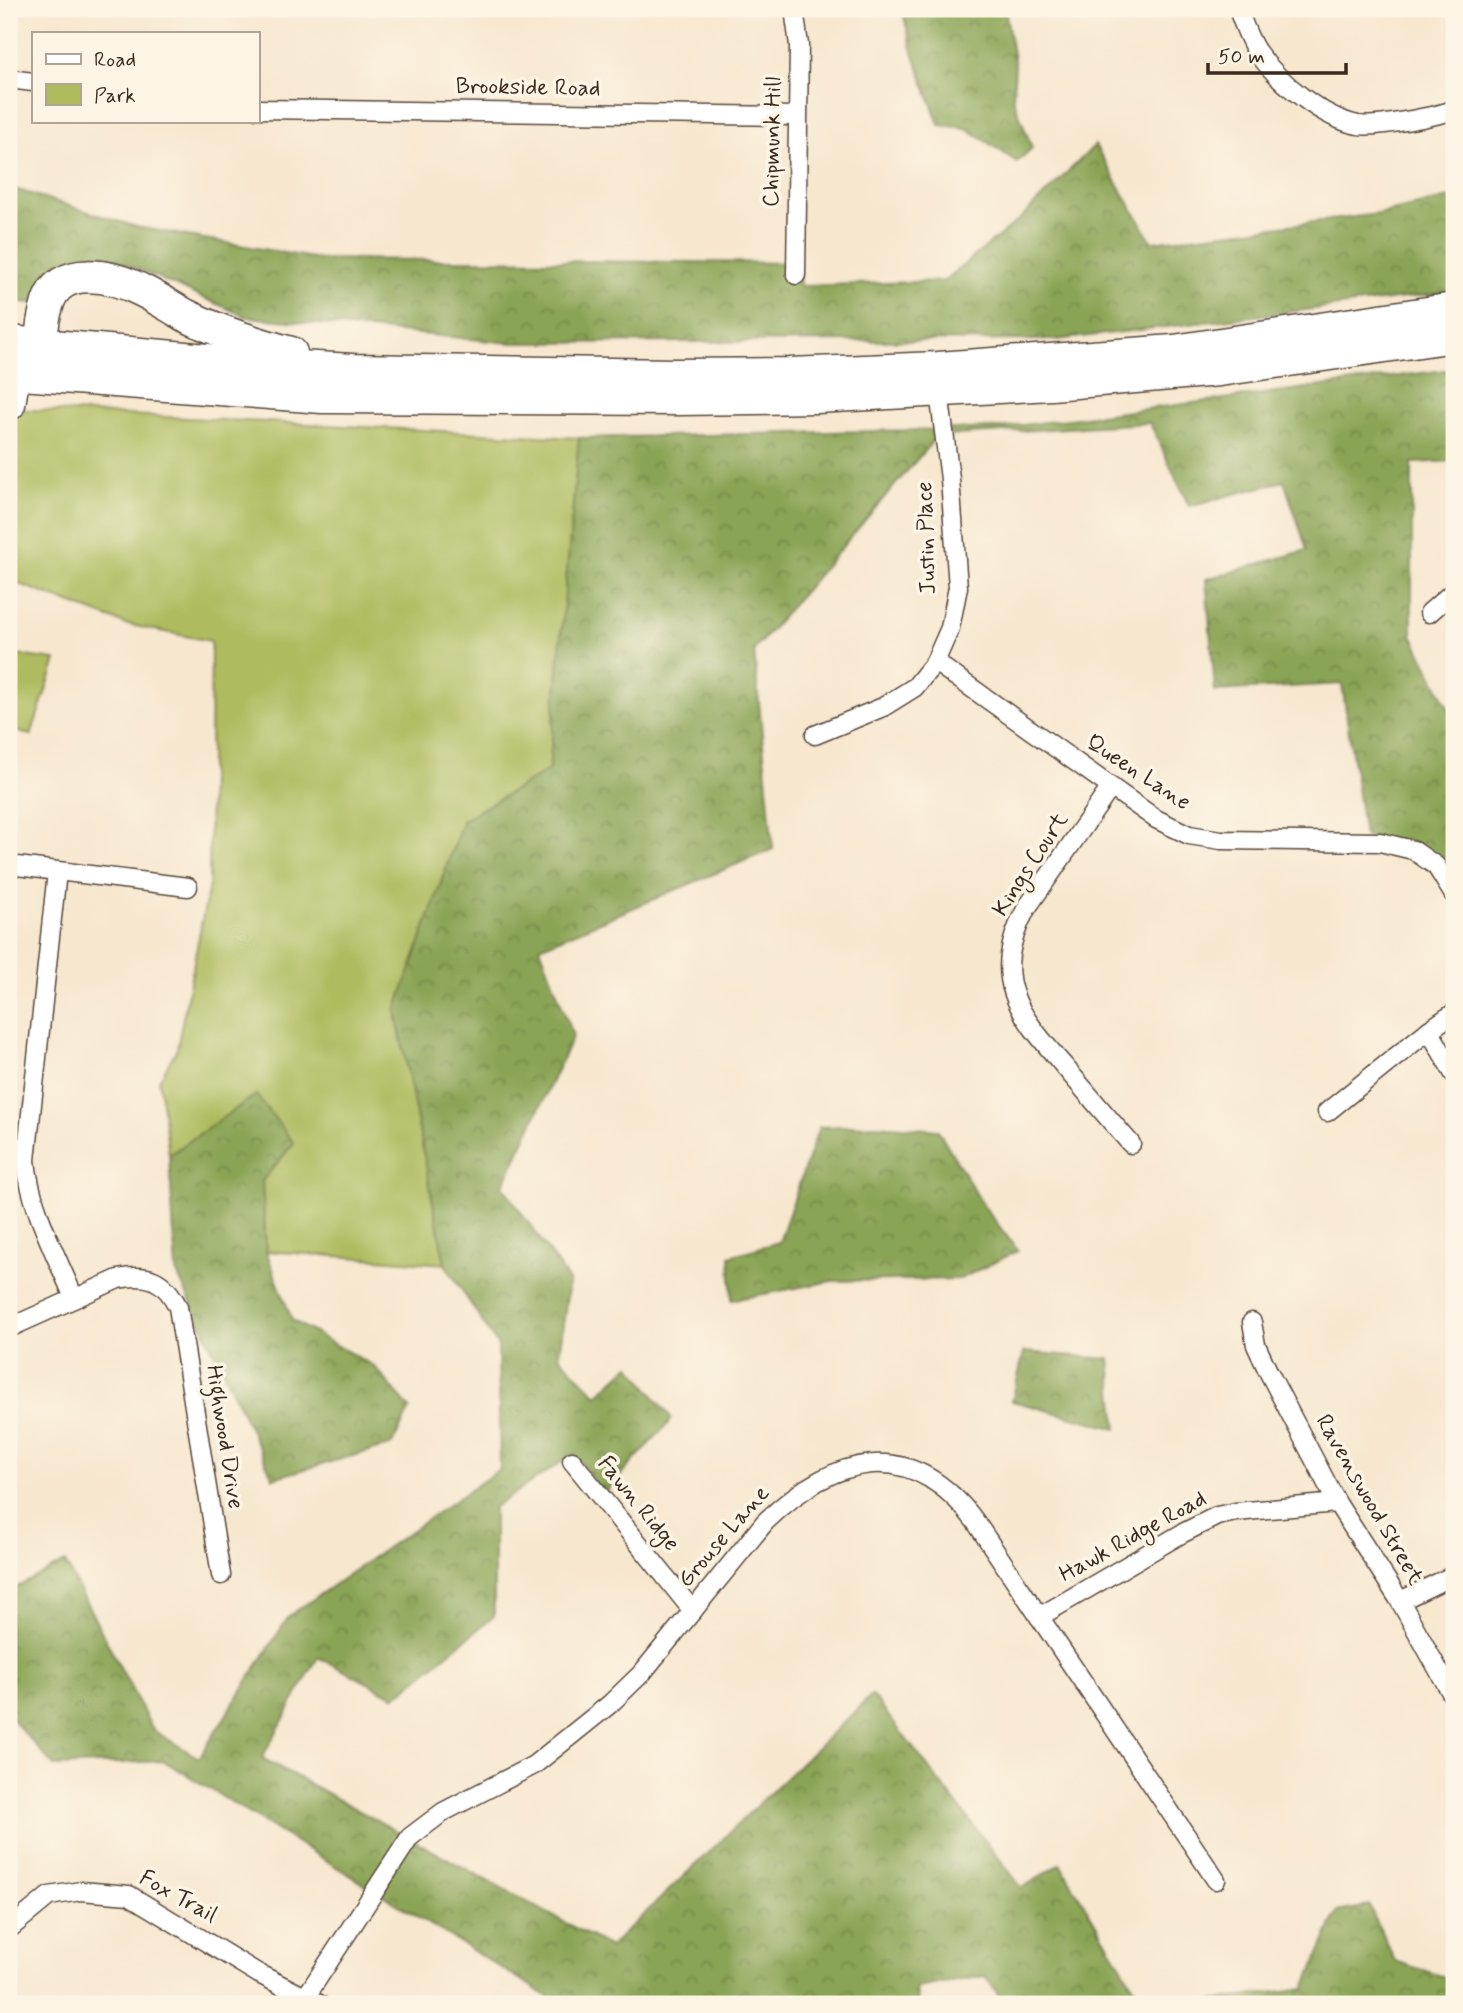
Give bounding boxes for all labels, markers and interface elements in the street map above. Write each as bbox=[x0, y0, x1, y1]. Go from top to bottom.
legend bbox=[32, 32, 259, 122]
scale bar bbox=[1208, 32, 1346, 76]
text: 50 m bbox=[1218, 43, 1265, 71]
text: Road bbox=[94, 46, 136, 74]
street label: Brookside Road bbox=[455, 72, 601, 104]
street label: Chipmunk Hill bbox=[757, 77, 789, 207]
text: Park bbox=[94, 82, 136, 110]
street label: Justin Place bbox=[910, 481, 944, 595]
street label: Queen Lane bbox=[1080, 728, 1196, 818]
street label: Kings Court bbox=[986, 807, 1078, 924]
street label: Highwood Drive bbox=[196, 1363, 250, 1511]
street label: Ravenswood Street bbox=[1308, 1409, 1430, 1591]
street label: Fawn Ridge bbox=[589, 1450, 686, 1559]
street label: Grouse Lane bbox=[671, 1480, 777, 1594]
street label: Hawk Ridge Road bbox=[1054, 1484, 1213, 1592]
street label: Fox Trail bbox=[134, 1863, 222, 1931]

